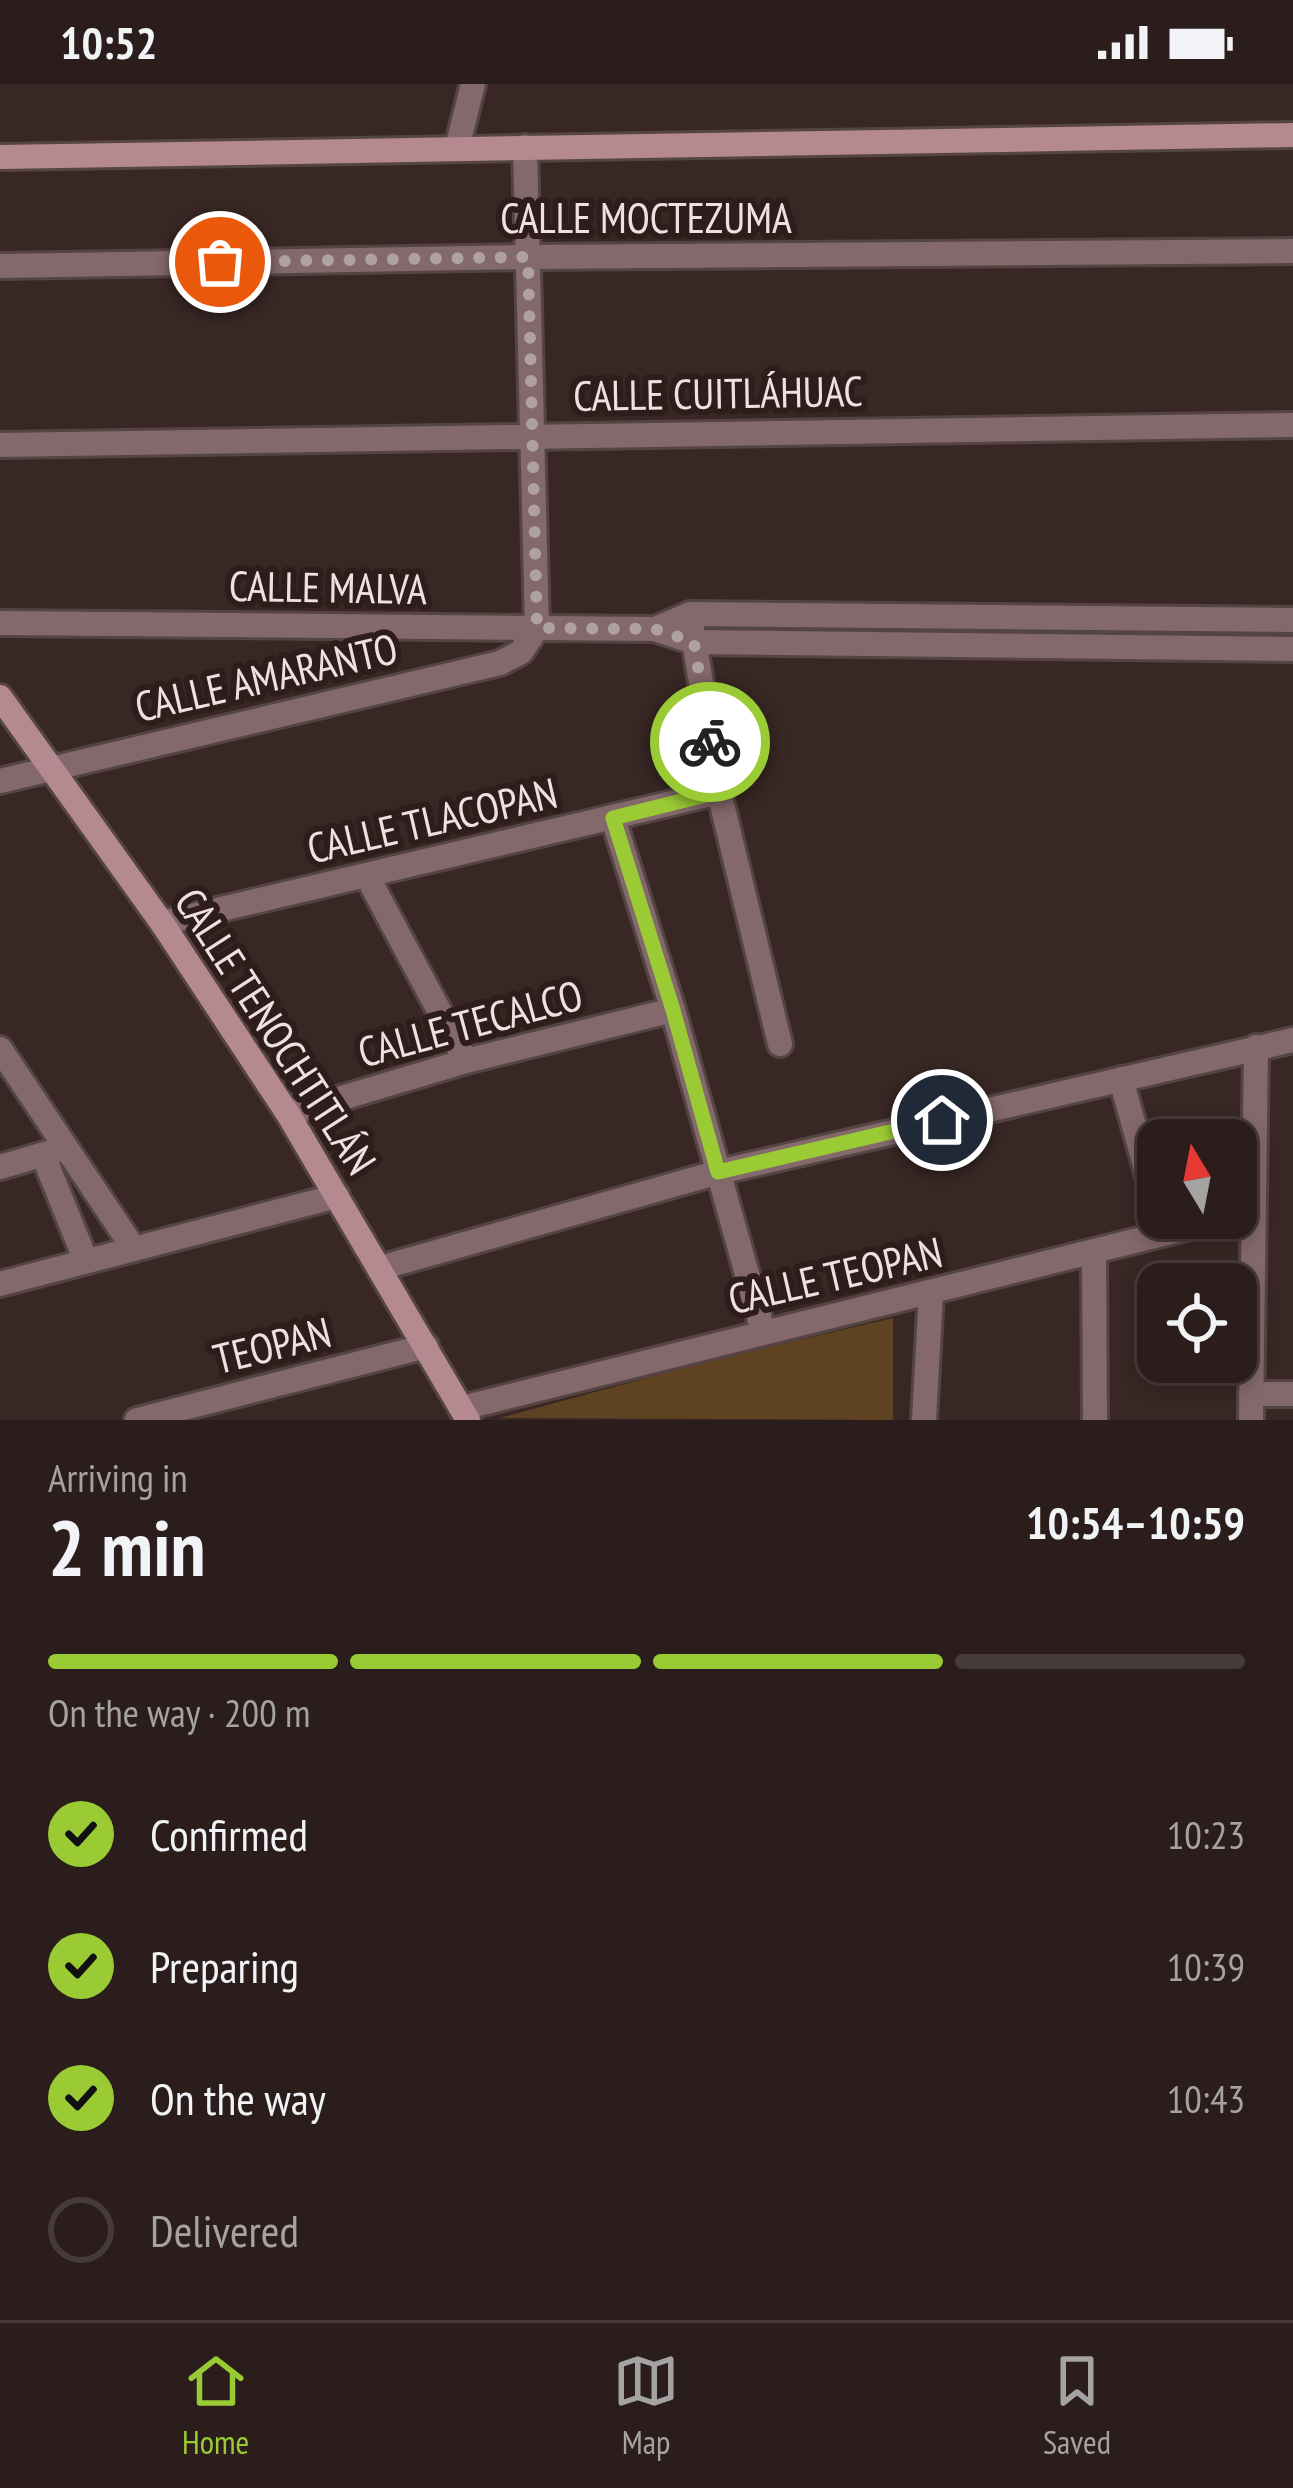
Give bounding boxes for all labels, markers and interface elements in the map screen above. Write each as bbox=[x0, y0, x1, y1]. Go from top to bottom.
text: 10:52 bbox=[60, 13, 157, 71]
street label: CALLE MOCTEZUMA bbox=[500, 190, 792, 245]
pin bbox=[169, 211, 271, 313]
icon: bag bbox=[187, 229, 253, 295]
street label: CALLE CUITLÁHUAC bbox=[573, 363, 863, 423]
street label: CALLE MALVA bbox=[229, 558, 428, 616]
street label: CALLE AMARANTO bbox=[130, 620, 402, 734]
courier bbox=[650, 682, 770, 802]
icon: bike bbox=[677, 709, 743, 775]
street label: CALLE TLACOPAN bbox=[302, 765, 562, 875]
street label: CALLE TENOCHTITLÁN bbox=[163, 877, 389, 1185]
street label: CALLE TECALCO bbox=[352, 967, 588, 1079]
pin bbox=[891, 1069, 993, 1171]
icon: home bbox=[909, 1087, 975, 1153]
north arrow bbox=[1137, 1119, 1257, 1239]
map controls bbox=[1137, 1119, 1257, 1383]
street label: CALLE TEOPAN bbox=[723, 1224, 947, 1326]
button: locate bbox=[1137, 1263, 1257, 1383]
street label: TEOPAN bbox=[208, 1304, 336, 1386]
text: Arriving in bbox=[48, 1452, 188, 1503]
text: 10:54–10:59 bbox=[1026, 1493, 1245, 1551]
text: 2 min bbox=[48, 1497, 206, 1598]
text: On the way · 200 m bbox=[48, 1687, 310, 1738]
icon: check bbox=[48, 1801, 114, 1867]
text: Confirmed bbox=[150, 1805, 308, 1863]
text: 10:23 bbox=[1167, 1809, 1245, 1860]
icon: check bbox=[48, 1933, 114, 1999]
text: Preparing bbox=[150, 1937, 299, 1995]
text: 10:39 bbox=[1167, 1941, 1245, 1992]
icon: check bbox=[48, 2065, 114, 2131]
text: On the way bbox=[150, 2069, 326, 2127]
text: 10:43 bbox=[1167, 2073, 1245, 2124]
text: Delivered bbox=[150, 2201, 299, 2259]
tab: Home bbox=[182, 2348, 249, 2463]
tab: Map bbox=[613, 2348, 679, 2463]
tab: Saved bbox=[1043, 2348, 1111, 2463]

